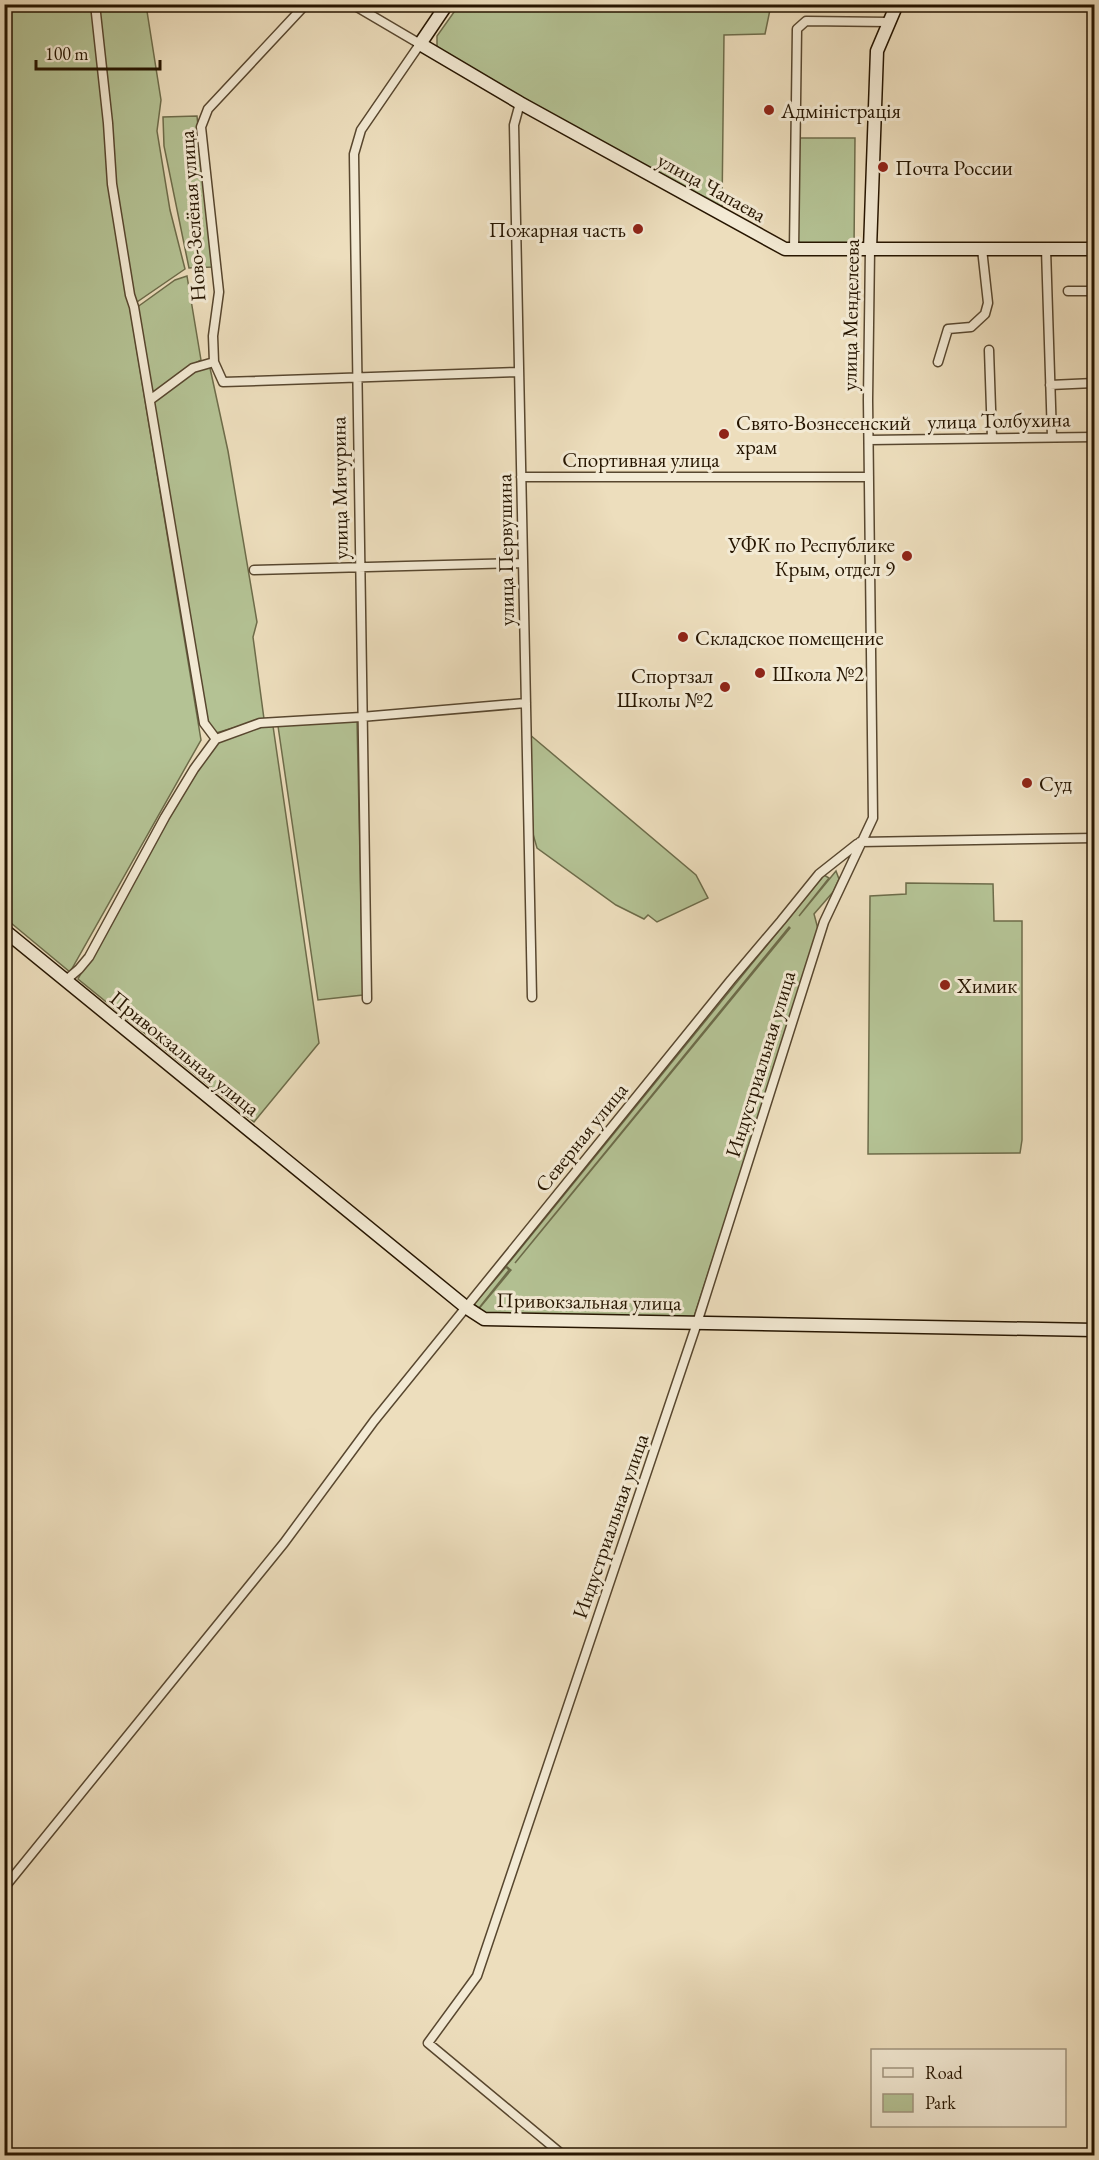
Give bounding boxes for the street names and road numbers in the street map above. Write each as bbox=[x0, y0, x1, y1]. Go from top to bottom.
street label: Ново-Зелёная улица bbox=[173, 129, 211, 303]
street label: улица Чапаева bbox=[653, 146, 772, 228]
street label: улица Менделеева bbox=[835, 238, 865, 391]
street label: улица Толбухина bbox=[927, 405, 1071, 435]
street label: улица Мичурина bbox=[324, 416, 354, 560]
street label: Спортивная улица bbox=[562, 446, 720, 473]
street label: улица Первушина bbox=[490, 473, 520, 626]
street label: Индустриальная улица bbox=[719, 967, 801, 1161]
street label: Привокзальная улица bbox=[105, 984, 266, 1122]
street label: Северная улица bbox=[529, 1076, 634, 1197]
street label: Привокзальная улица bbox=[496, 1286, 682, 1316]
street label: Индустриальная улица bbox=[566, 1429, 655, 1622]

